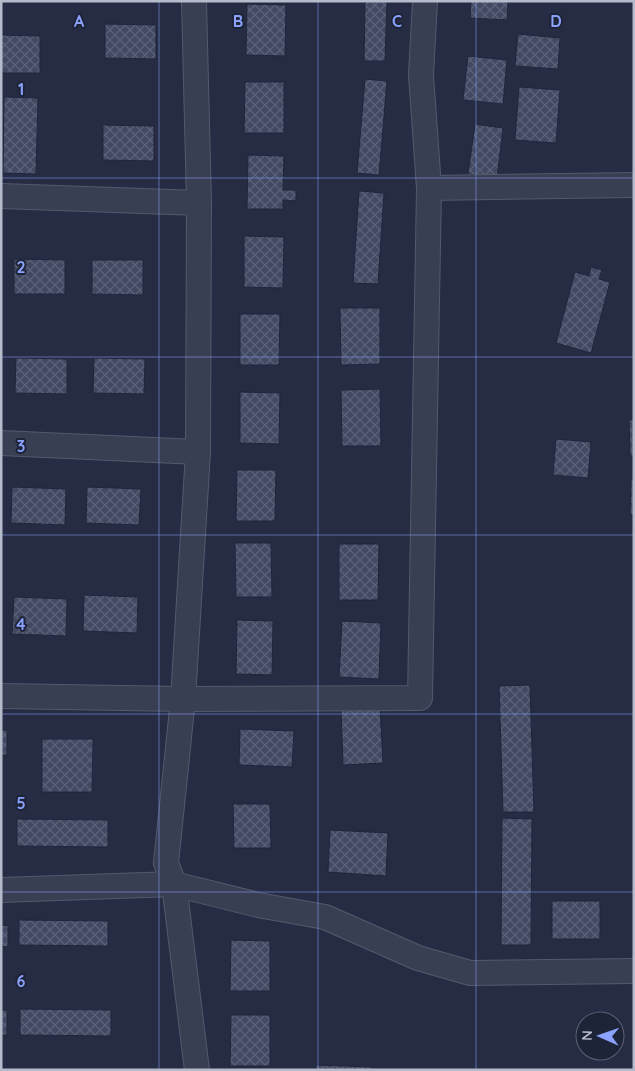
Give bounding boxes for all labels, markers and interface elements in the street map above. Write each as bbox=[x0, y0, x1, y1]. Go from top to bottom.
text: A bbox=[74, 11, 85, 31]
text: B bbox=[233, 11, 243, 31]
text: C bbox=[392, 11, 402, 31]
text: D bbox=[550, 11, 562, 31]
text: 1 bbox=[18, 79, 24, 99]
text: 2 bbox=[16, 257, 26, 277]
text: 3 bbox=[17, 436, 25, 456]
text: 4 bbox=[16, 614, 26, 634]
text: 5 bbox=[16, 793, 26, 813]
text: 6 bbox=[17, 971, 26, 991]
north arrow bbox=[575, 1011, 625, 1061]
text: N bbox=[578, 1030, 596, 1041]

